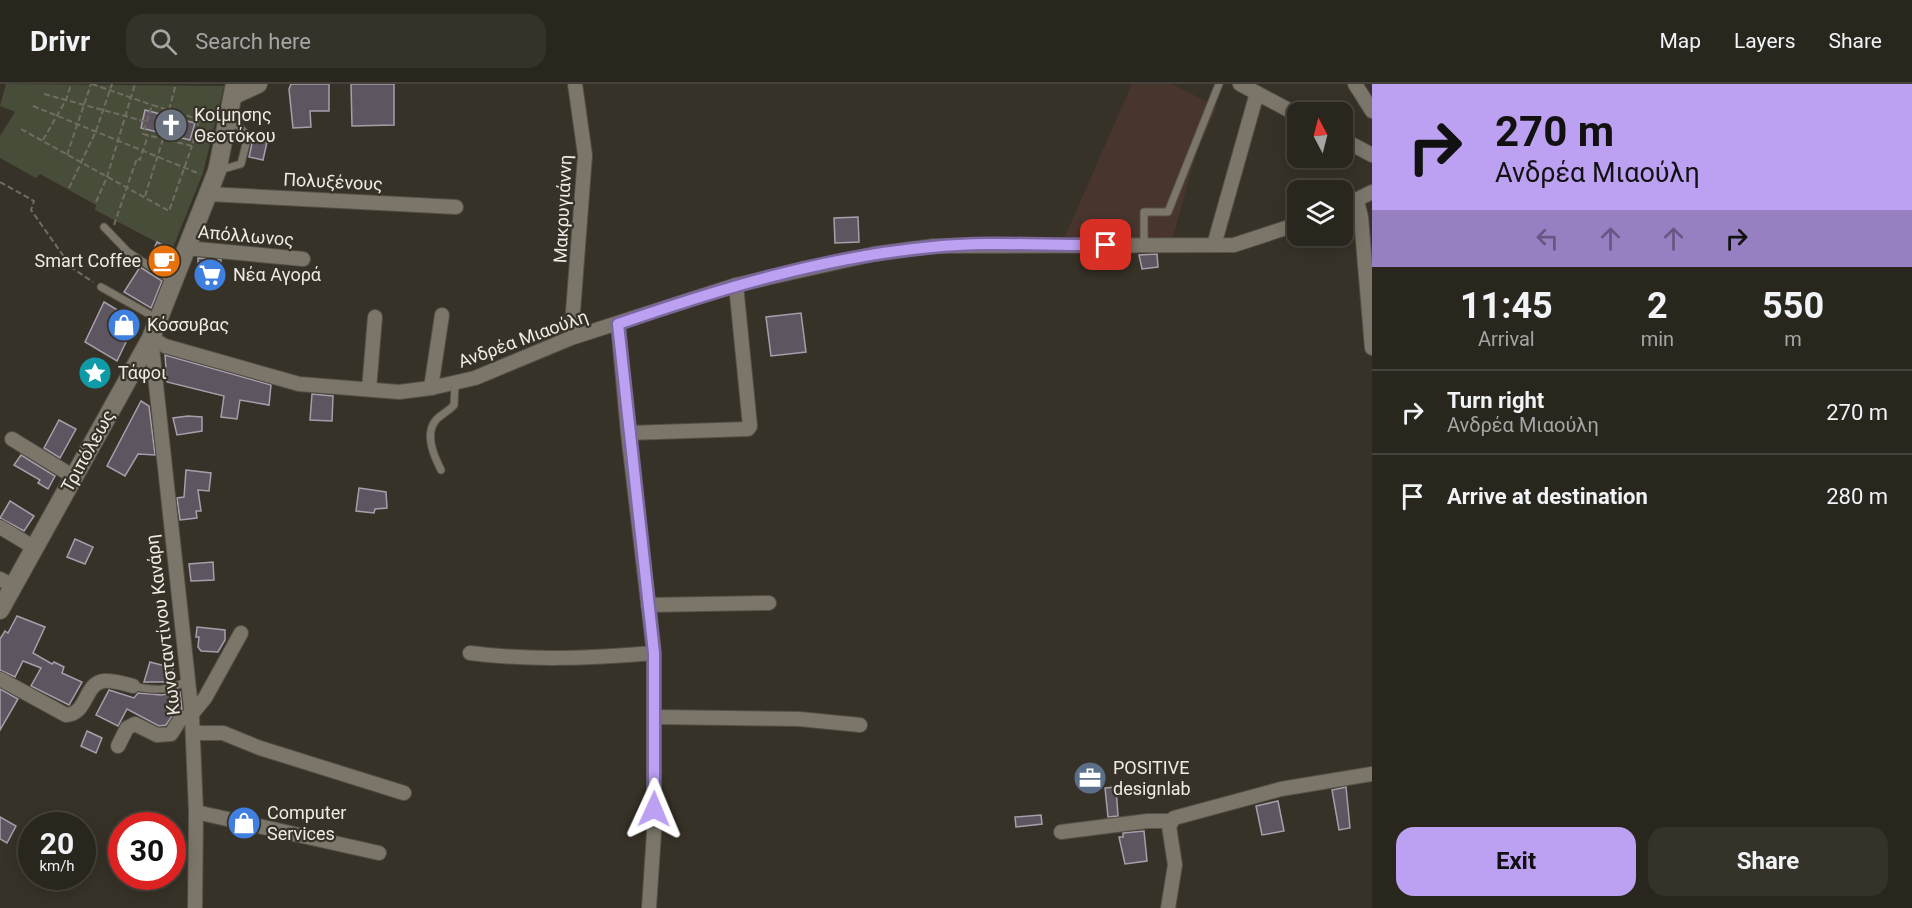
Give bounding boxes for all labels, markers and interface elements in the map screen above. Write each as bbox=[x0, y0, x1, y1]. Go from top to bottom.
search box bbox=[126, 14, 546, 68]
text: Drivr bbox=[30, 25, 90, 58]
icon: search bbox=[147, 25, 180, 58]
text: Search here bbox=[195, 29, 311, 54]
text: Map bbox=[1659, 29, 1701, 53]
text: Layers bbox=[1734, 29, 1795, 53]
text: Share bbox=[1828, 29, 1882, 53]
north arrow bbox=[1287, 102, 1353, 168]
map controls bbox=[1287, 102, 1353, 246]
place label: Κοίμησης Θεοτόκου bbox=[194, 104, 276, 146]
church icon: Κοίμησης Θεοτόκου bbox=[153, 107, 189, 143]
text: 270 m bbox=[1495, 107, 1614, 156]
icon: right bbox=[1396, 108, 1474, 186]
street label: Μακρυγιάννη bbox=[549, 154, 576, 264]
text: Ανδρέα Μιαούλη bbox=[1495, 157, 1700, 189]
street label: Πολυξένους bbox=[283, 168, 383, 195]
button: layers bbox=[1287, 180, 1353, 246]
pin bbox=[1080, 219, 1131, 270]
street label: Απόλλωνος bbox=[197, 221, 295, 250]
icon: left bbox=[1531, 222, 1564, 255]
icon: ahead bbox=[1594, 222, 1627, 255]
icon: ahead bbox=[1657, 222, 1690, 255]
icon: right bbox=[1720, 222, 1753, 255]
icon: arrive bbox=[1089, 228, 1122, 261]
cafe icon: Smart Coffee bbox=[146, 243, 182, 279]
place label: Smart Coffee bbox=[34, 250, 141, 271]
supermarket icon: Νέα Αγορά bbox=[192, 257, 228, 293]
place label: Νέα Αγορά bbox=[233, 264, 322, 285]
text: 11:45 bbox=[1460, 285, 1553, 327]
text: 2 bbox=[1647, 285, 1668, 327]
text: 550 bbox=[1762, 285, 1824, 327]
street label: Ανδρέα Μιαούλη bbox=[455, 305, 591, 372]
shop icon: Κόσσυβας bbox=[106, 307, 142, 343]
place label: Κόσσυβας bbox=[147, 314, 229, 335]
text: Arrival bbox=[1478, 327, 1535, 351]
text: min bbox=[1641, 327, 1674, 351]
text: m bbox=[1784, 327, 1802, 351]
place icon: Τάφοι bbox=[77, 355, 113, 391]
place label: Τάφοι bbox=[118, 362, 167, 383]
text: Turn right bbox=[1447, 388, 1544, 413]
icon: right bbox=[1396, 396, 1429, 429]
text: 270 m bbox=[1826, 400, 1888, 425]
street label: Τριπόλεως bbox=[56, 406, 119, 495]
text: Ανδρέα Μιαούλη bbox=[1447, 413, 1599, 437]
icon: arrive bbox=[1396, 480, 1429, 513]
text: Arrive at destination bbox=[1447, 484, 1648, 509]
text: 280 m bbox=[1826, 484, 1888, 509]
street label: Κωνσταντίνου Κανάρη bbox=[141, 534, 184, 717]
place label: POSITIVE designlab bbox=[1113, 757, 1191, 799]
office icon: POSITIVE designlab bbox=[1072, 760, 1108, 796]
position arrow bbox=[622, 777, 686, 841]
place label: Computer Services bbox=[267, 802, 346, 844]
shop icon: Computer Services bbox=[226, 805, 262, 841]
speed limit sign: 30 bbox=[108, 812, 186, 890]
text: 20 bbox=[40, 826, 74, 861]
button: Exit bbox=[1396, 827, 1636, 896]
button: Share bbox=[1648, 827, 1888, 896]
text: km/h bbox=[39, 857, 75, 875]

